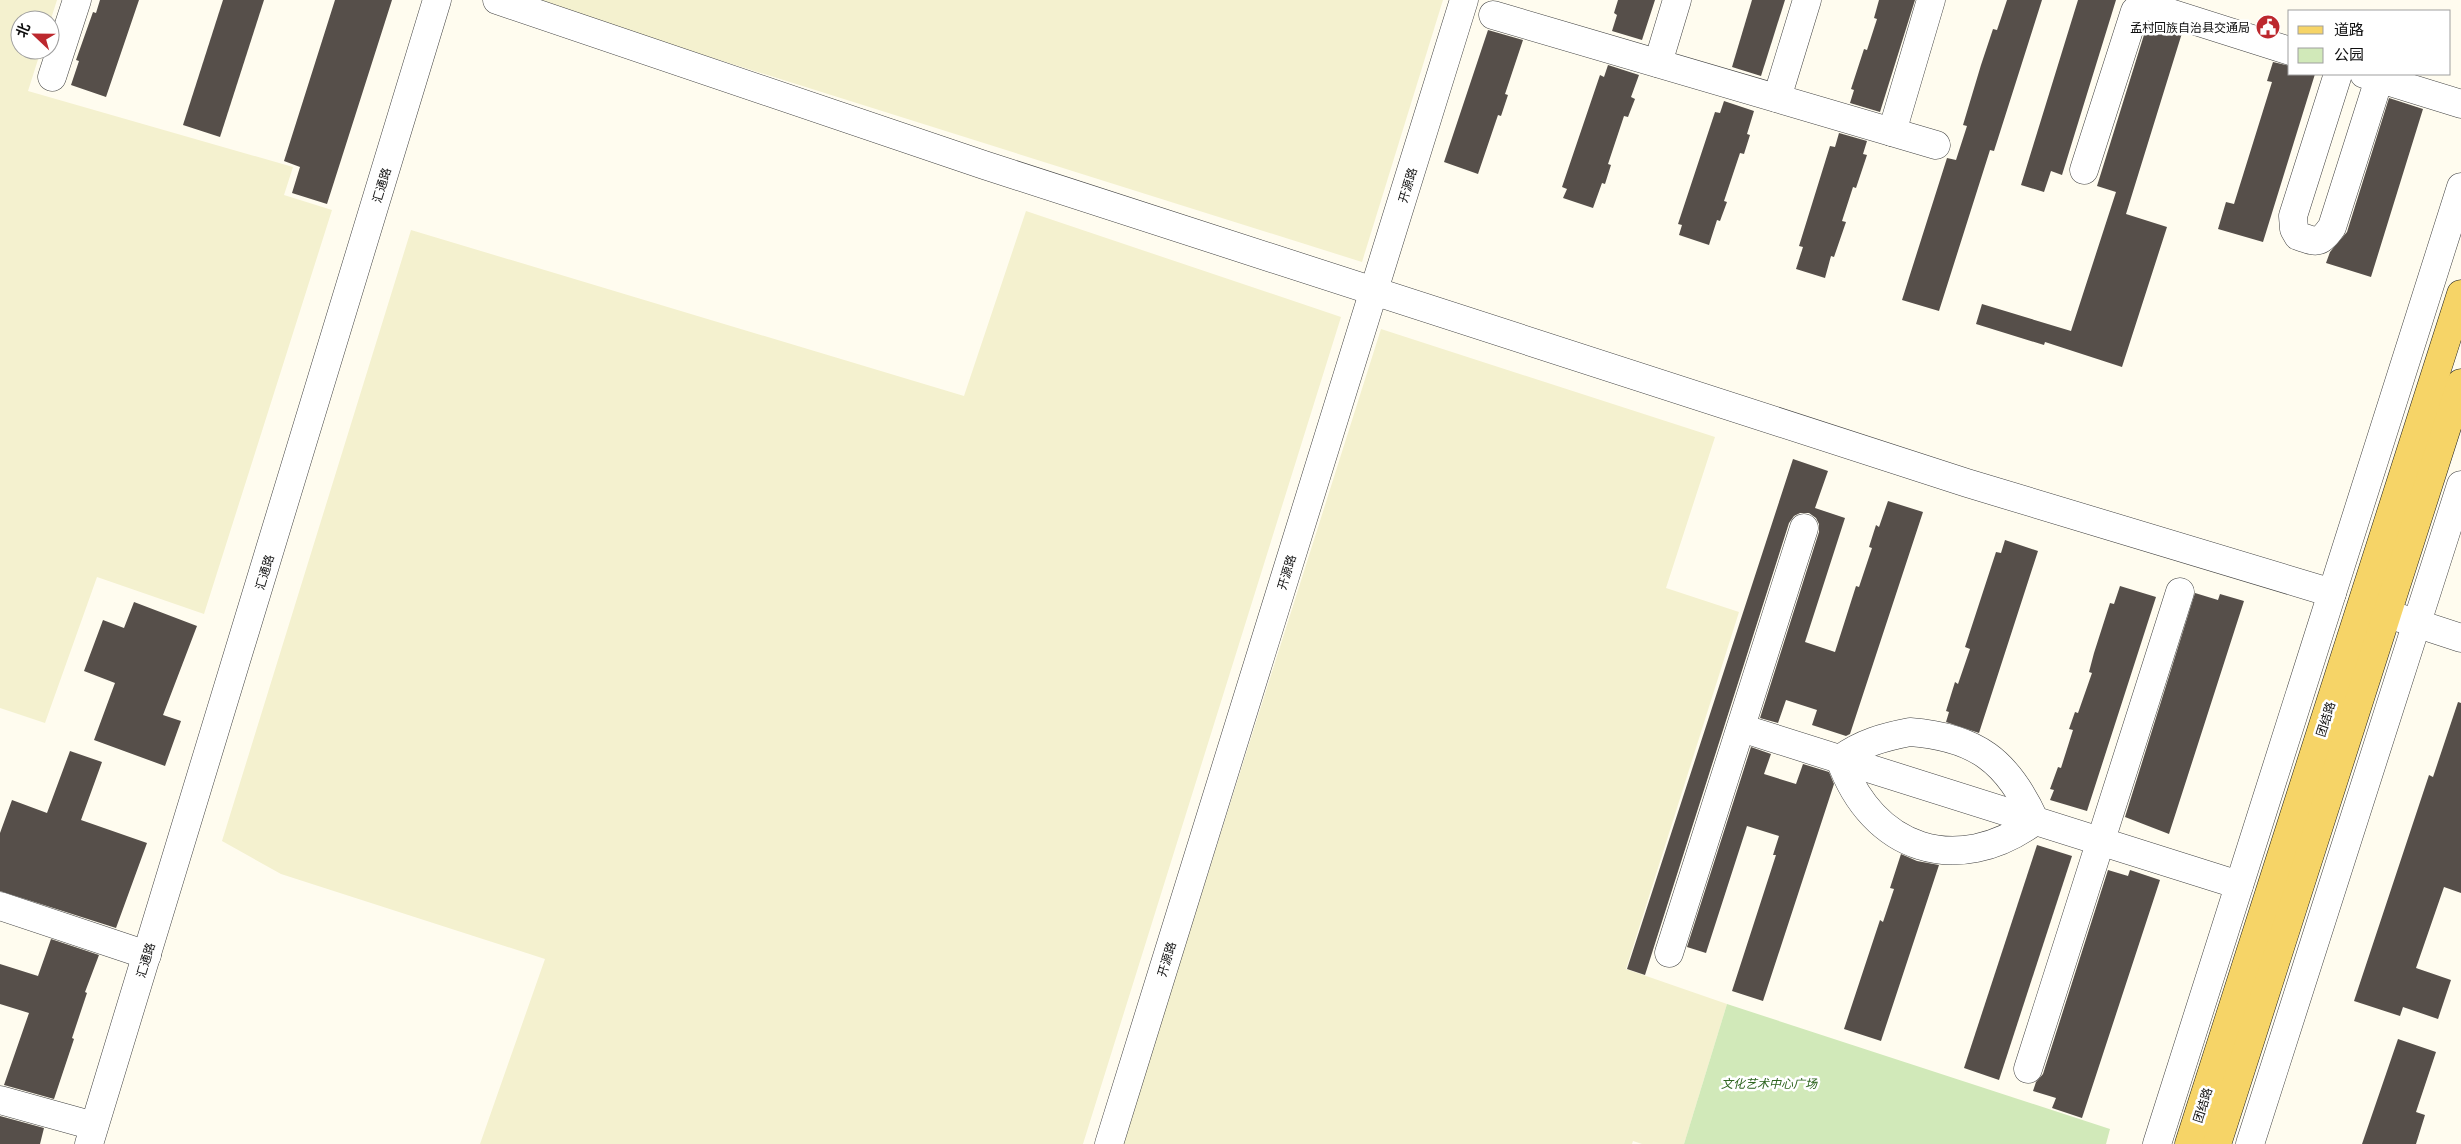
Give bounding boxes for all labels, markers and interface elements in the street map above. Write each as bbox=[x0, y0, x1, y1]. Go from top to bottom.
north arrow bbox=[10, 10, 60, 60]
legend bbox=[2288, 10, 2451, 75]
public building icon: 孟村回族自治县交通局 bbox=[2255, 14, 2281, 40]
place label: 孟村回族自治县交通局 bbox=[2130, 19, 2250, 35]
text: 道路 bbox=[2334, 19, 2364, 39]
text: 北 bbox=[11, 20, 34, 40]
text: 公园 bbox=[2334, 44, 2364, 64]
street label: 汇通路 bbox=[368, 165, 394, 205]
street label: 开源路 bbox=[1394, 165, 1420, 205]
street label: 汇通路 bbox=[251, 552, 277, 592]
street label: 开源路 bbox=[1273, 552, 1299, 592]
street label: 团结路 bbox=[2312, 699, 2338, 739]
street label: 开源路 bbox=[1153, 939, 1179, 979]
street label: 汇通路 bbox=[132, 940, 158, 980]
park label: 文化艺术中心广场 bbox=[1721, 1075, 1818, 1091]
street label: 团结路 bbox=[2189, 1085, 2215, 1125]

